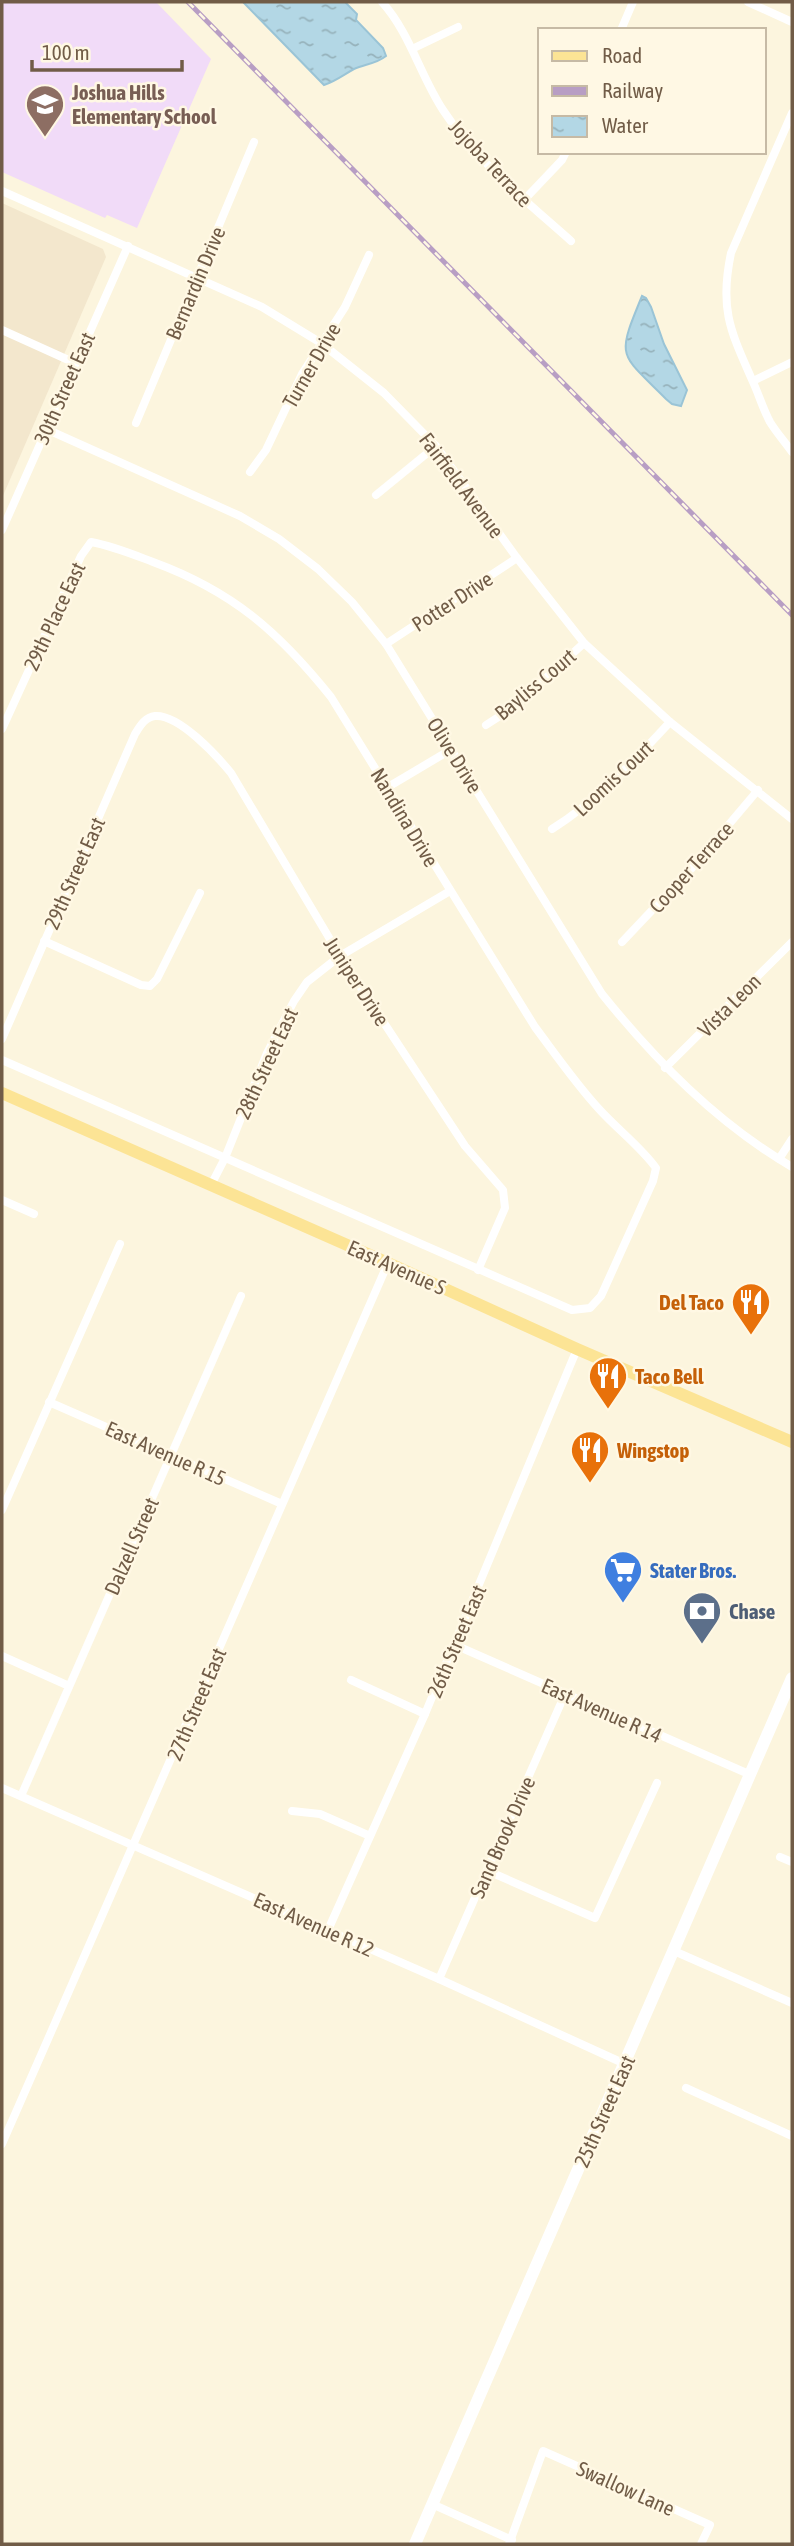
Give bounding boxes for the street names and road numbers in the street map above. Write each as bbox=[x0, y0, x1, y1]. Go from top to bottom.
street label: Jojoba Terrace bbox=[445, 114, 537, 212]
street label: Bernardin Drive bbox=[160, 223, 230, 343]
street label: Turner Drive bbox=[277, 318, 345, 412]
street label: 30th Street East bbox=[29, 328, 99, 448]
street label: Fairfield Avenue bbox=[415, 428, 509, 542]
street label: 29th Place East bbox=[18, 558, 90, 674]
street label: Potter Drive bbox=[407, 566, 497, 636]
street label: Bayliss Court bbox=[490, 643, 580, 725]
street label: Olive Drive bbox=[422, 713, 488, 797]
street label: Loomis Court bbox=[568, 735, 658, 821]
street label: Nandina Drive bbox=[366, 763, 444, 871]
street label: 29th Street East bbox=[39, 813, 109, 933]
street label: Cooper Terrace bbox=[644, 817, 738, 917]
street label: Juniper Drive bbox=[319, 932, 395, 1030]
street label: Vista Leon bbox=[693, 969, 765, 1041]
street label: 28th Street East bbox=[230, 1004, 302, 1122]
street label: East Avenue S bbox=[344, 1235, 450, 1299]
street label: East Avenue R 15 bbox=[102, 1416, 230, 1490]
street label: Dalzell Street bbox=[99, 1494, 163, 1598]
street label: 26th Street East bbox=[422, 1581, 490, 1701]
street label: 27th Street East bbox=[162, 1644, 230, 1764]
street label: East Avenue R 14 bbox=[538, 1673, 666, 1747]
street label: Sand Brook Drive bbox=[465, 1773, 539, 1901]
street label: East Avenue R 12 bbox=[250, 1887, 378, 1961]
street label: 25th Street East bbox=[569, 2051, 639, 2171]
street label: Swallow Lane bbox=[573, 2456, 679, 2520]

